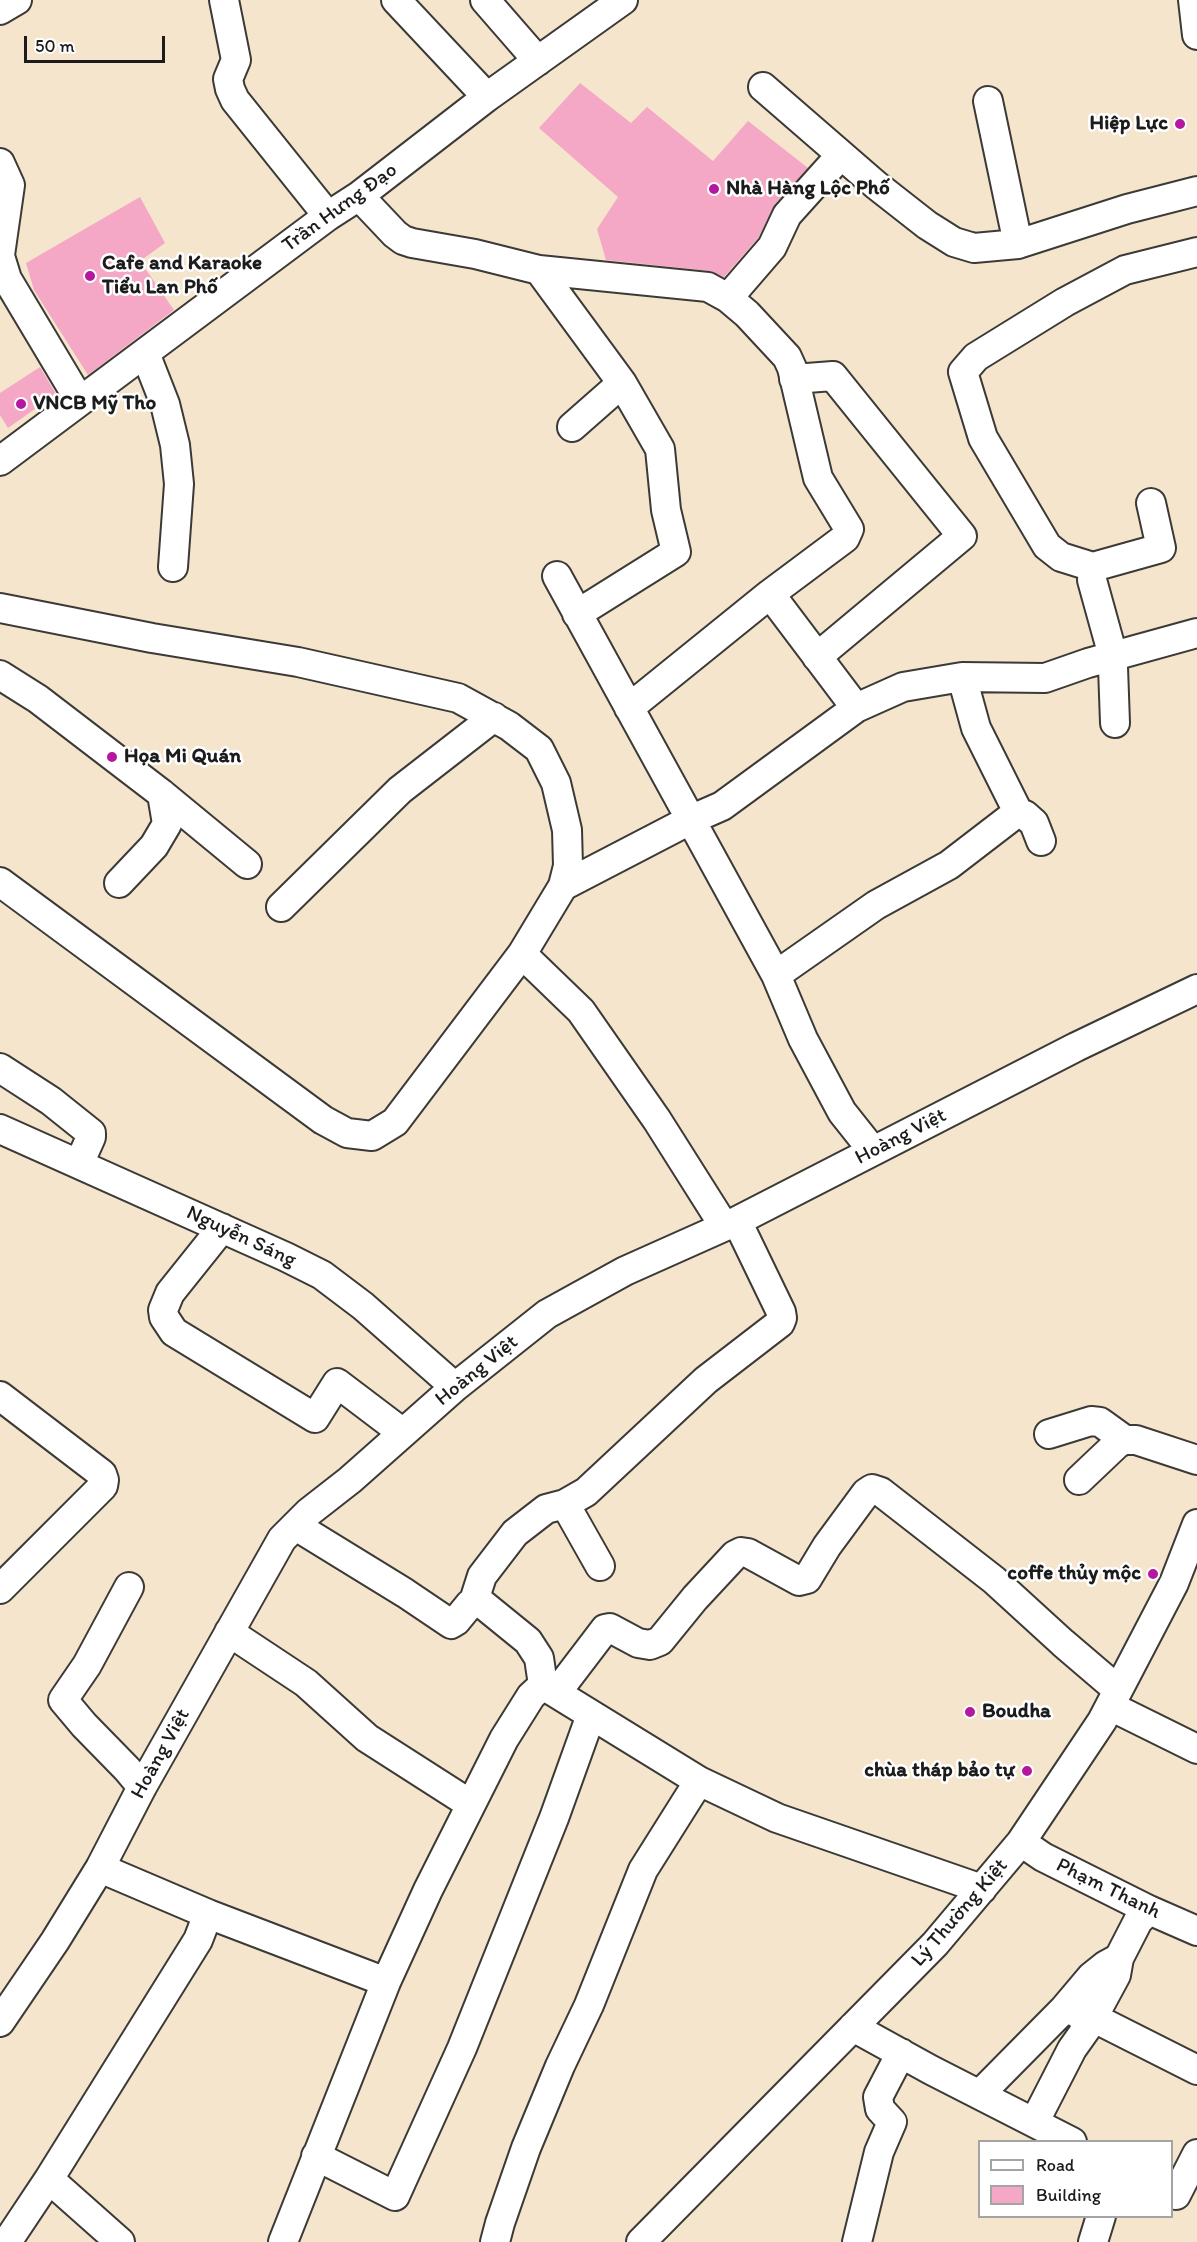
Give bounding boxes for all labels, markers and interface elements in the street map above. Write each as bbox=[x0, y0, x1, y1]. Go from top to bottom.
scale bar bbox=[27, 24, 168, 62]
text: 50 m bbox=[35, 35, 75, 57]
place label: Hiệp Lực bbox=[1089, 111, 1168, 137]
marker: Hiệp Lực bbox=[1173, 117, 1187, 131]
street label: Trần Hưng Đạo bbox=[277, 158, 403, 258]
place label: Nhà Hàng Lộc Phố bbox=[726, 176, 890, 202]
marker: Nhà Hàng Lộc Phố bbox=[707, 182, 721, 196]
place label: Cafe and Karaoke Tiểu Lan Phố bbox=[102, 251, 262, 301]
marker: Cafe and Karaoke Tiểu Lan Phố bbox=[83, 269, 97, 283]
place label: VNCB Mỹ Tho bbox=[33, 391, 156, 417]
marker: VNCB Mỹ Tho bbox=[14, 397, 28, 411]
place label: Họa Mi Quán bbox=[124, 744, 241, 770]
marker: Họa Mi Quán bbox=[105, 750, 119, 764]
street label: Hoàng Việt bbox=[851, 1103, 951, 1171]
street label: Nguyễn Sáng bbox=[182, 1201, 300, 1273]
street label: Hoàng Việt bbox=[431, 1330, 523, 1412]
place label: coffe thủy mộc bbox=[1007, 1561, 1141, 1587]
marker: coffe thủy mộc bbox=[1146, 1567, 1160, 1581]
place label: Boudha bbox=[982, 1699, 1051, 1725]
street label: Hoàng Việt bbox=[126, 1705, 196, 1803]
marker: Boudha bbox=[963, 1705, 977, 1719]
place label: chùa tháp bảo tự bbox=[864, 1758, 1015, 1784]
marker: chùa tháp bảo tự bbox=[1020, 1764, 1034, 1778]
street label: Phạm Thanh bbox=[1052, 1853, 1164, 1925]
street label: Lý Thường Kiệt bbox=[906, 1854, 1014, 1972]
legend bbox=[978, 2140, 1173, 2218]
text: Road bbox=[1036, 2154, 1075, 2176]
text: Building bbox=[1036, 2184, 1101, 2206]

